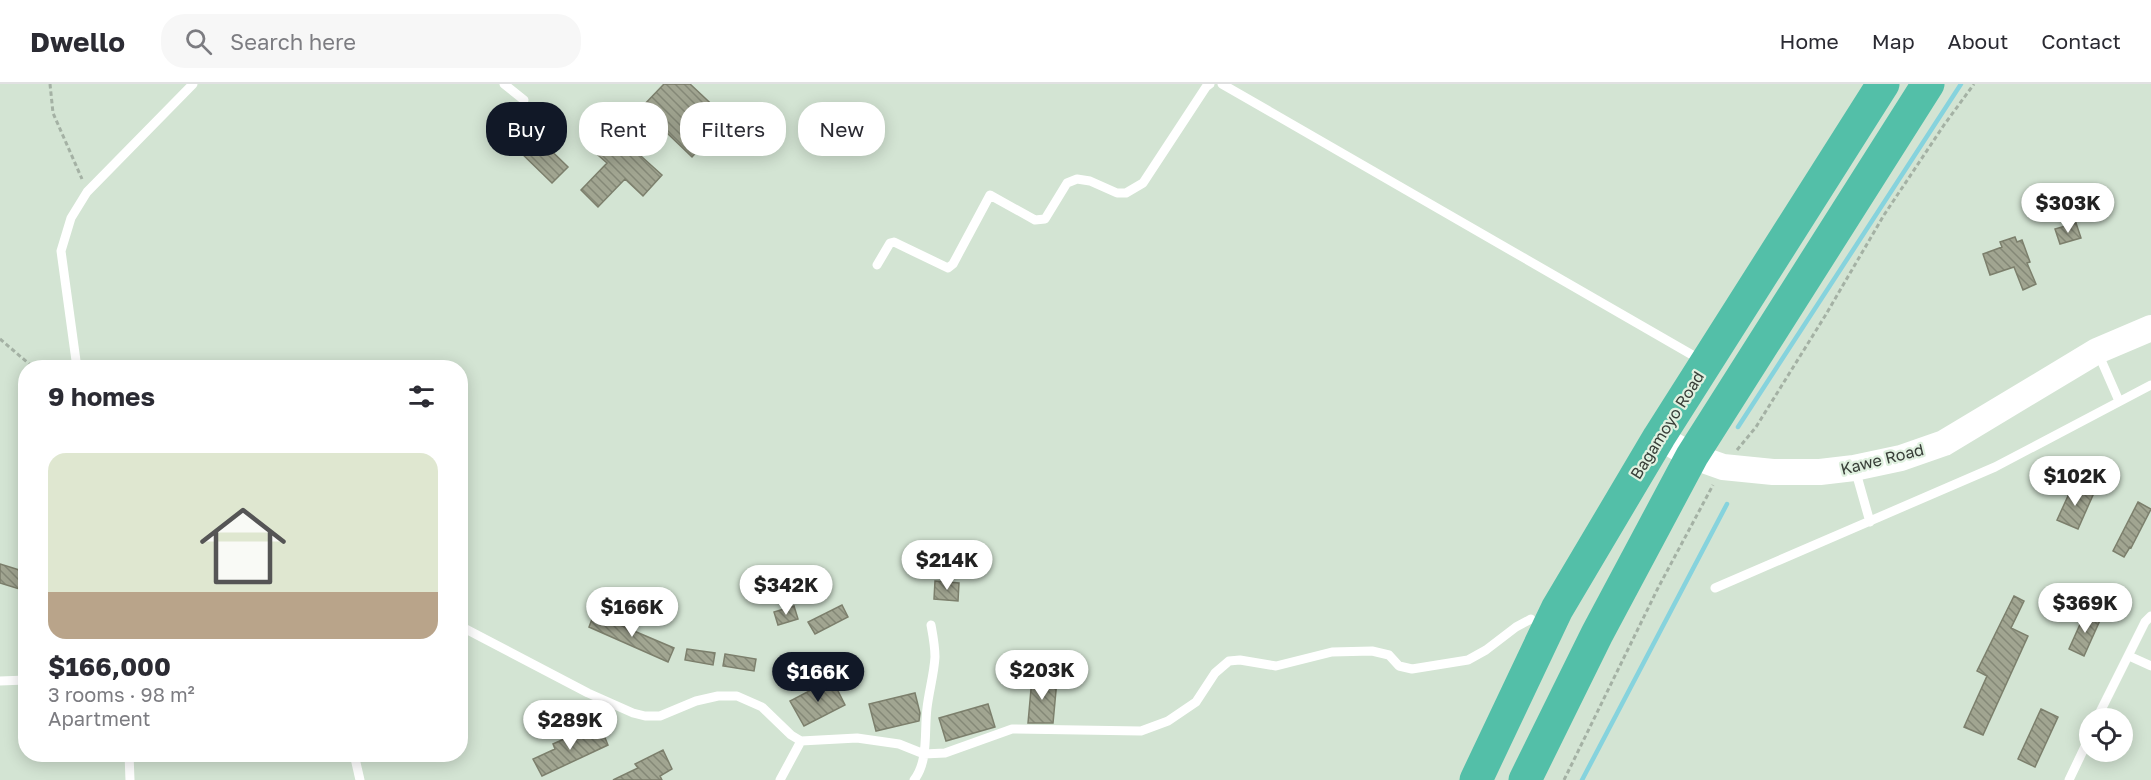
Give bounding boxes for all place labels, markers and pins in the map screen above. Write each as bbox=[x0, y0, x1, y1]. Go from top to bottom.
pin: $303K bbox=[2026, 183, 2110, 234]
pin: $102K bbox=[2033, 456, 2117, 507]
pin: $214K bbox=[905, 540, 989, 591]
pin: $342K bbox=[744, 565, 828, 616]
pin: $369K bbox=[2043, 583, 2127, 634]
pin: $166K bbox=[590, 587, 674, 638]
pin: $203K bbox=[1000, 650, 1084, 701]
pin: $166K bbox=[776, 652, 860, 703]
pin: $289K bbox=[528, 700, 612, 751]

